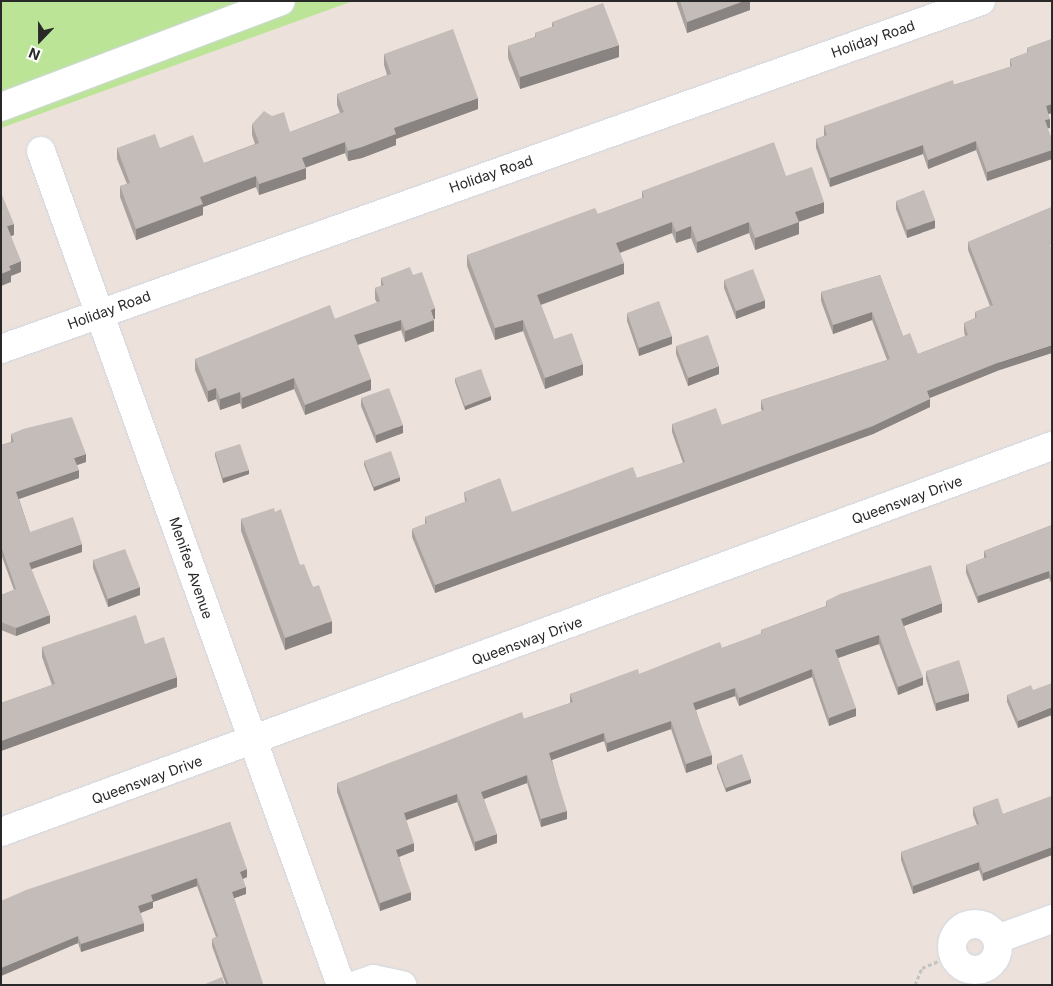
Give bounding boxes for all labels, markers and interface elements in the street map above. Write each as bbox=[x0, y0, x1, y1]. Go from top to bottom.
north arrow bbox=[15, 15, 65, 65]
street label: Holiday Road bbox=[829, 17, 917, 61]
text: N bbox=[26, 44, 42, 64]
street label: Holiday Road bbox=[447, 152, 535, 196]
street label: Holiday Road bbox=[65, 287, 153, 333]
street label: Queensway Drive bbox=[849, 472, 965, 528]
street label: Menifee Avenue bbox=[166, 515, 216, 621]
street label: Queensway Drive bbox=[469, 613, 585, 669]
street label: Queensway Drive bbox=[89, 752, 205, 808]

